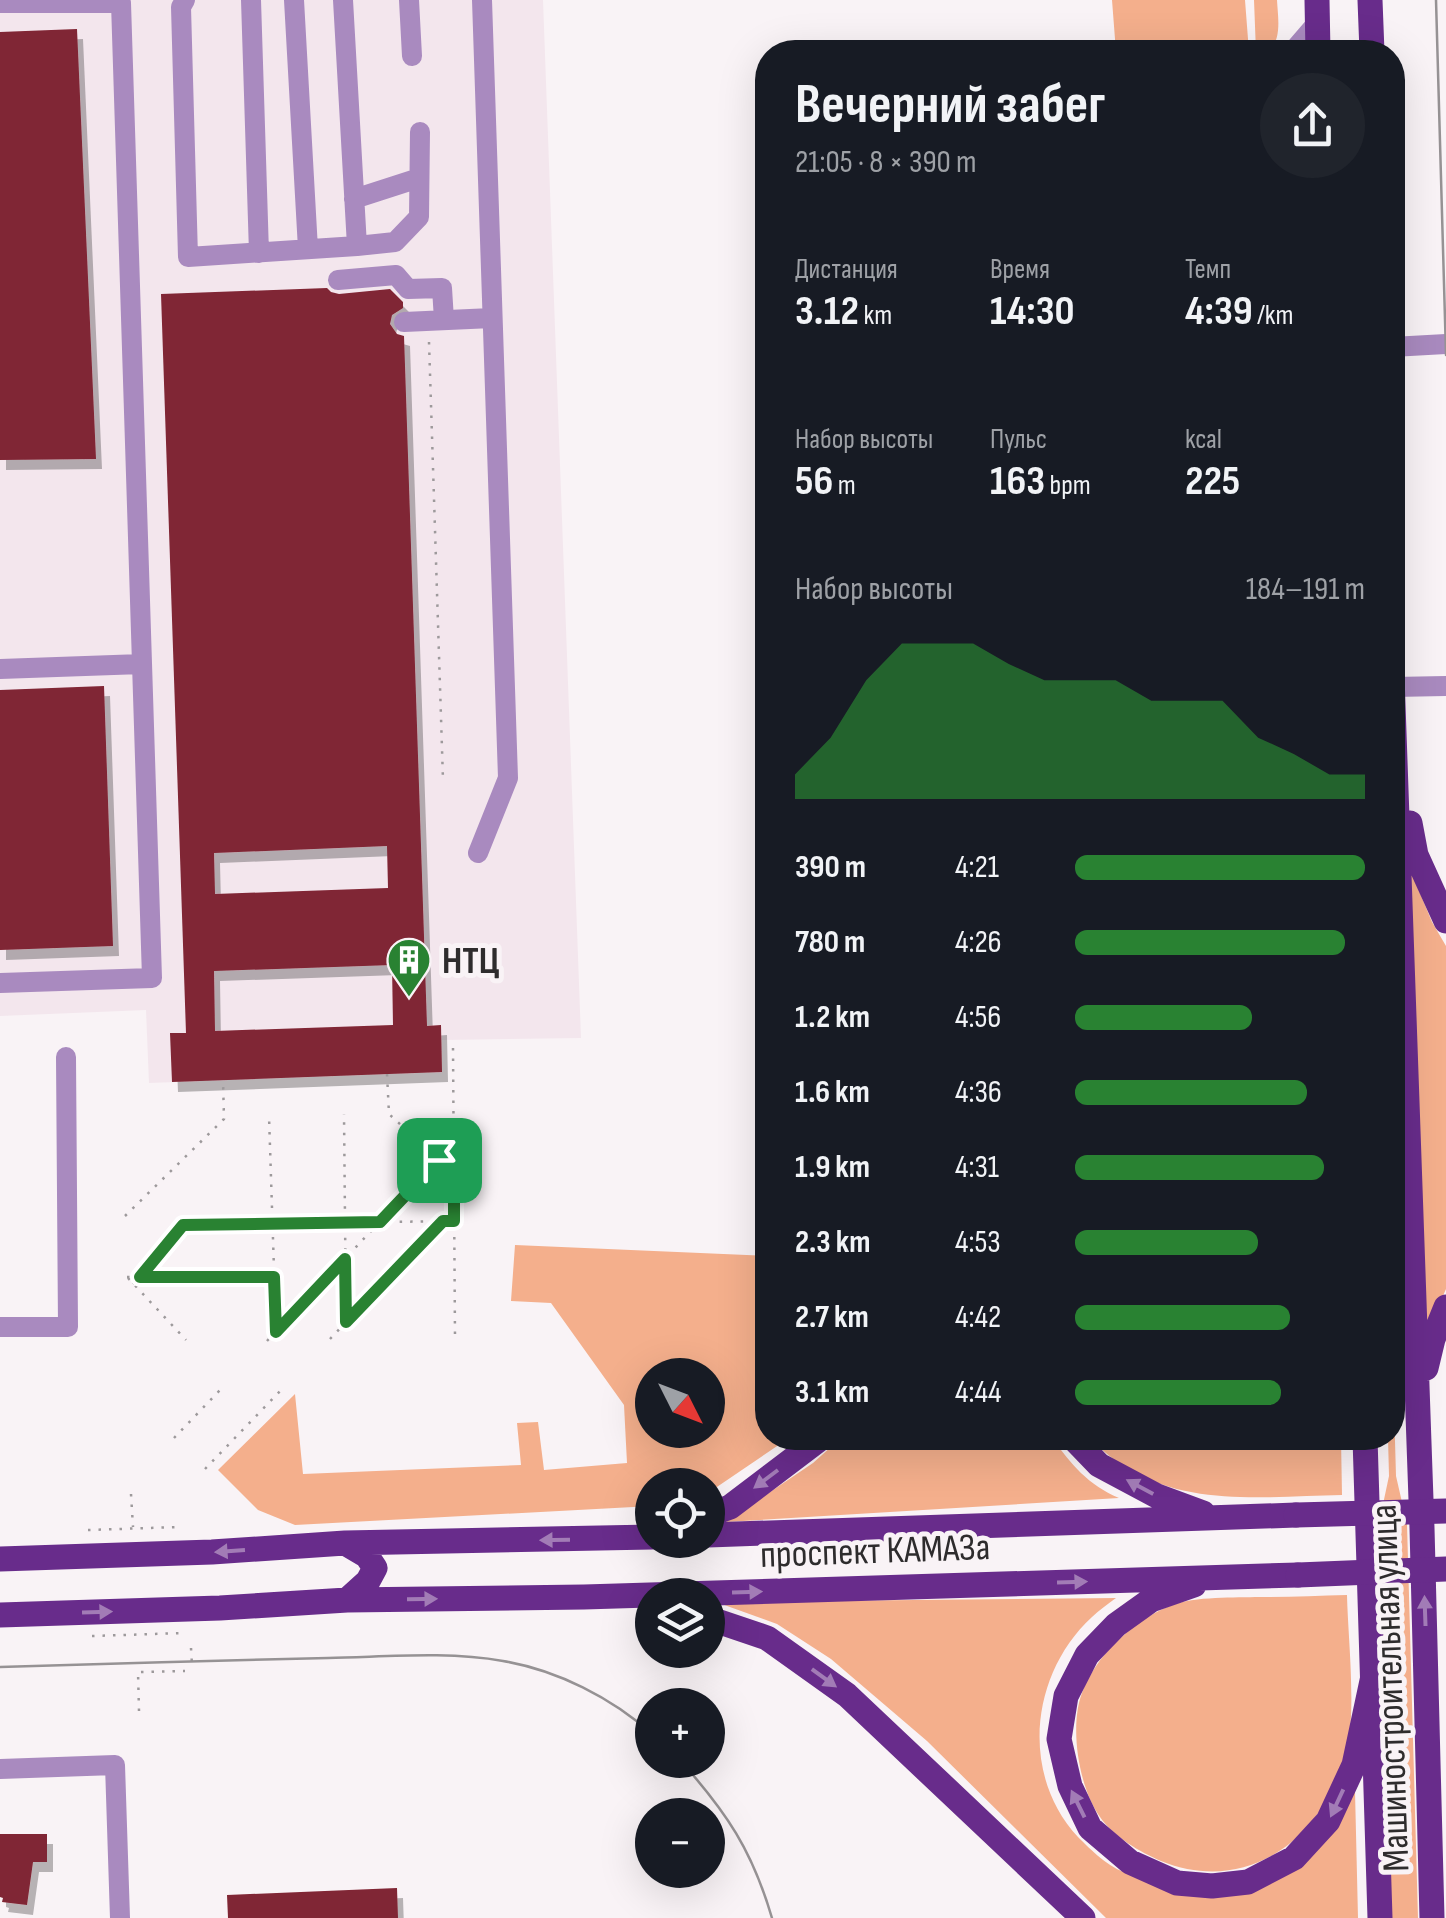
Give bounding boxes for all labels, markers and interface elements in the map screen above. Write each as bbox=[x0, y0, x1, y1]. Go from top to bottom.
text: Вечерний забег bbox=[795, 72, 1105, 139]
button: share bbox=[1260, 73, 1365, 178]
text: 21:05 · 8 × 390 m bbox=[795, 143, 976, 182]
text: Дистанция bbox=[795, 253, 898, 286]
text: Время bbox=[990, 253, 1050, 286]
text: Темп bbox=[1185, 253, 1231, 286]
text: 3.12 bbox=[795, 286, 859, 337]
text: 14:30 bbox=[990, 286, 1075, 337]
text: 4:39 bbox=[1185, 286, 1253, 337]
text: km bbox=[859, 299, 892, 332]
text: /km bbox=[1253, 299, 1294, 332]
text: Набор высоты bbox=[795, 423, 933, 456]
text: Пульс bbox=[990, 423, 1047, 456]
text: kcal bbox=[1185, 423, 1222, 456]
text: 56 bbox=[795, 456, 833, 507]
text: 163 bbox=[990, 456, 1045, 507]
text: 225 bbox=[1185, 456, 1240, 507]
text: m bbox=[833, 469, 856, 502]
text: bpm bbox=[1045, 469, 1091, 502]
text: Набор высоты bbox=[795, 570, 953, 609]
text: 184–191 m bbox=[1246, 570, 1365, 609]
text: 390 m bbox=[795, 848, 866, 887]
text: 4:21 bbox=[955, 848, 999, 887]
text: 780 m bbox=[795, 923, 865, 962]
text: 4:26 bbox=[955, 923, 1002, 962]
building icon: НТЦ bbox=[386, 937, 432, 998]
place label: НТЦ bbox=[442, 939, 500, 984]
text: 1.2 km bbox=[795, 998, 870, 1037]
text: 4:56 bbox=[955, 998, 1001, 1037]
text: 1.6 km bbox=[795, 1073, 870, 1112]
text: 4:36 bbox=[955, 1073, 1002, 1112]
pin bbox=[397, 1118, 482, 1203]
icon: arrive bbox=[412, 1133, 467, 1188]
text: 1.9 km bbox=[795, 1148, 870, 1187]
text: 4:31 bbox=[955, 1148, 999, 1187]
text: 2.3 km bbox=[795, 1223, 870, 1262]
text: 4:53 bbox=[955, 1223, 1001, 1262]
text: 2.7 km bbox=[795, 1298, 869, 1337]
text: 4:42 bbox=[955, 1298, 1001, 1337]
north arrow bbox=[635, 1358, 725, 1448]
map controls bbox=[635, 1358, 725, 1888]
text: 3.1 km bbox=[795, 1373, 869, 1412]
text: 4:44 bbox=[955, 1373, 1001, 1412]
button: locate bbox=[635, 1468, 725, 1558]
one-way arrow bbox=[753, 1469, 779, 1489]
one-way arrow bbox=[1125, 1478, 1154, 1495]
street label: Машиностроительная улица bbox=[1362, 1504, 1419, 1872]
street label: проспект КАМАЗа bbox=[759, 1525, 991, 1578]
one-way arrow bbox=[539, 1532, 571, 1548]
one-way arrow bbox=[214, 1543, 246, 1559]
one-way arrow bbox=[1056, 1573, 1088, 1589]
button: layers bbox=[635, 1578, 725, 1668]
one-way arrow bbox=[732, 1583, 764, 1599]
one-way arrow bbox=[407, 1591, 439, 1607]
one-way arrow bbox=[1416, 1594, 1432, 1626]
one-way arrow bbox=[82, 1604, 114, 1620]
one-way arrow bbox=[811, 1668, 837, 1688]
button: + bbox=[635, 1688, 725, 1778]
one-way arrow bbox=[1329, 1788, 1345, 1818]
one-way arrow bbox=[1070, 1789, 1087, 1818]
button: − bbox=[635, 1798, 725, 1888]

